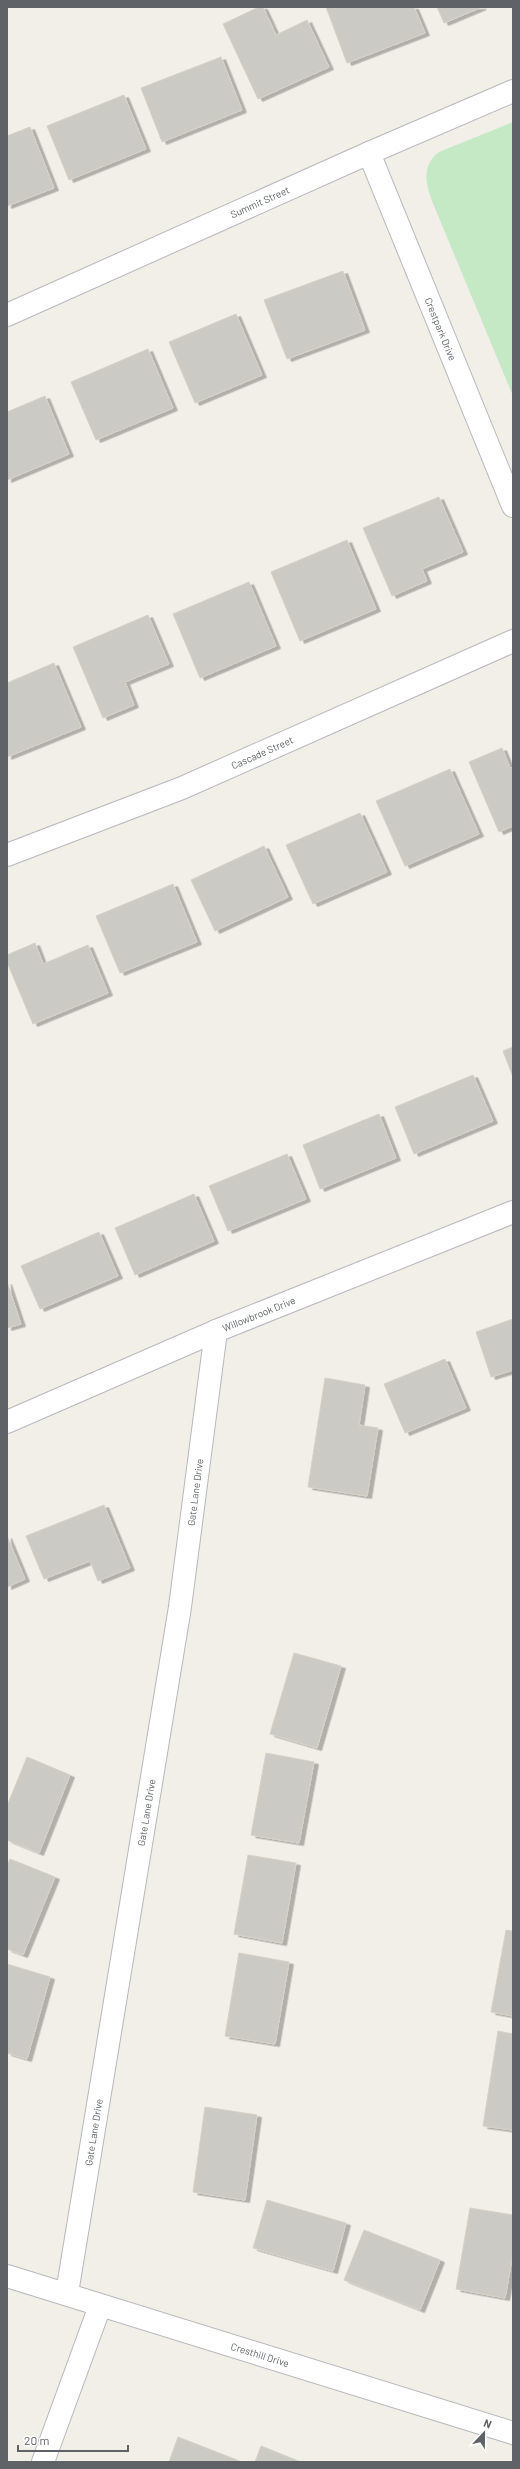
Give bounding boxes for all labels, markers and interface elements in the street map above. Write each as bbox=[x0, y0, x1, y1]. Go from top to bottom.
street label: Summit Street bbox=[228, 183, 292, 220]
street label: Crestpark Drive bbox=[423, 296, 459, 362]
street label: Cascade Street bbox=[229, 733, 295, 771]
street label: Willowbrook Drive bbox=[220, 1294, 297, 1334]
street label: Gate Lane Drive bbox=[185, 1458, 205, 1527]
street label: Gate Lane Drive bbox=[135, 1778, 158, 1847]
street label: Gate Lane Drive bbox=[82, 2098, 105, 2167]
street label: Cresthill Drive bbox=[230, 2340, 291, 2369]
north arrow bbox=[464, 2413, 504, 2453]
text: N bbox=[482, 2416, 494, 2431]
scale bar bbox=[18, 2427, 128, 2453]
text: 20 m bbox=[24, 2433, 50, 2447]

